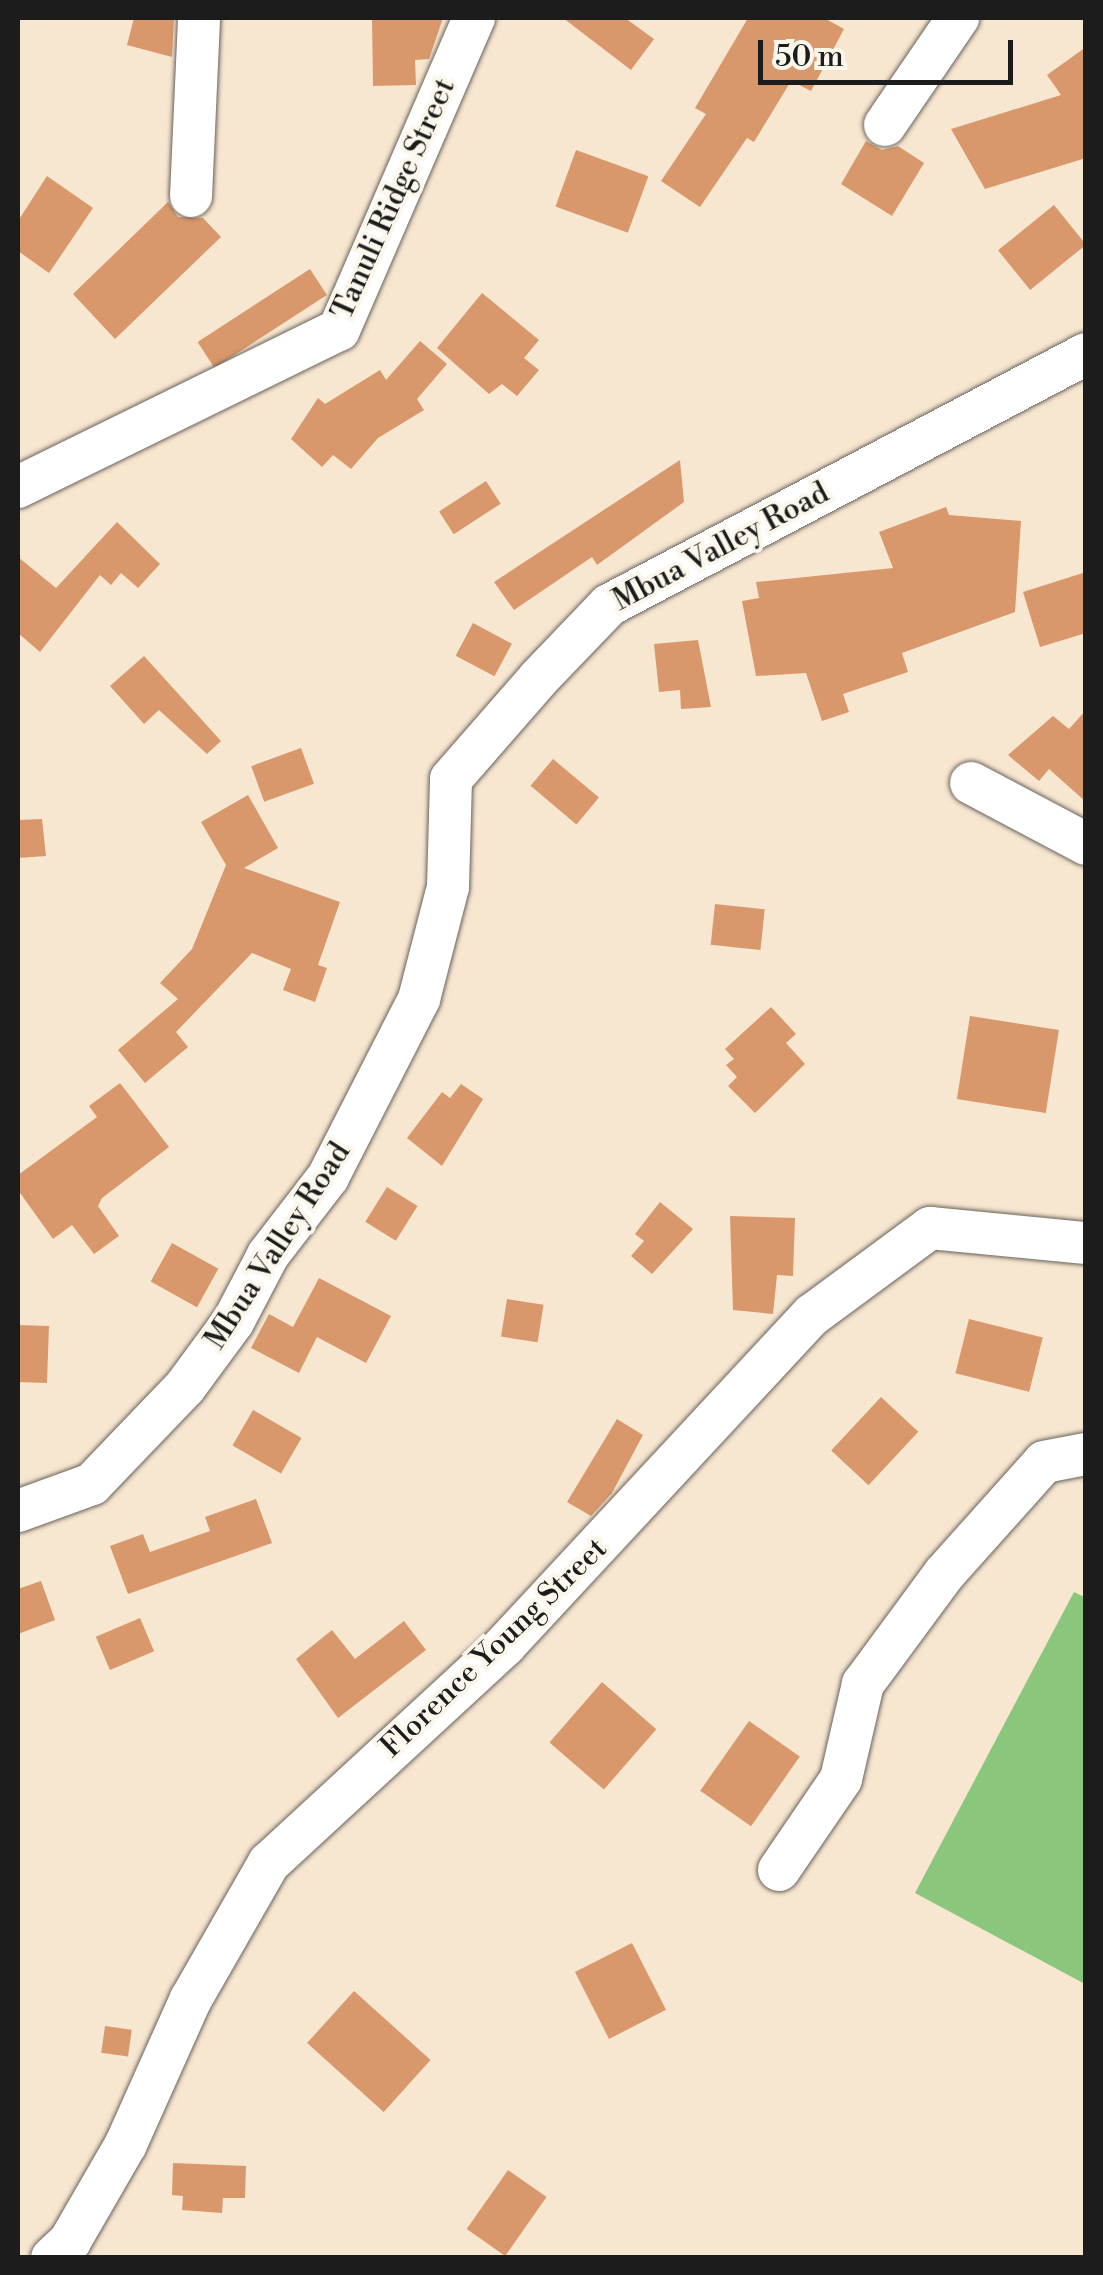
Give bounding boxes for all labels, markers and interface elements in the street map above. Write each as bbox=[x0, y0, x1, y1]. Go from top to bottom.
scale bar bbox=[763, 20, 1018, 82]
text: 50 m bbox=[775, 38, 844, 76]
street label: Tanuli Ridge Street bbox=[325, 73, 463, 325]
street label: Mbua Valley Road bbox=[607, 475, 835, 619]
street label: Mbua Valley Road bbox=[198, 1136, 358, 1356]
street label: Florence Young Street bbox=[374, 1531, 614, 1765]

